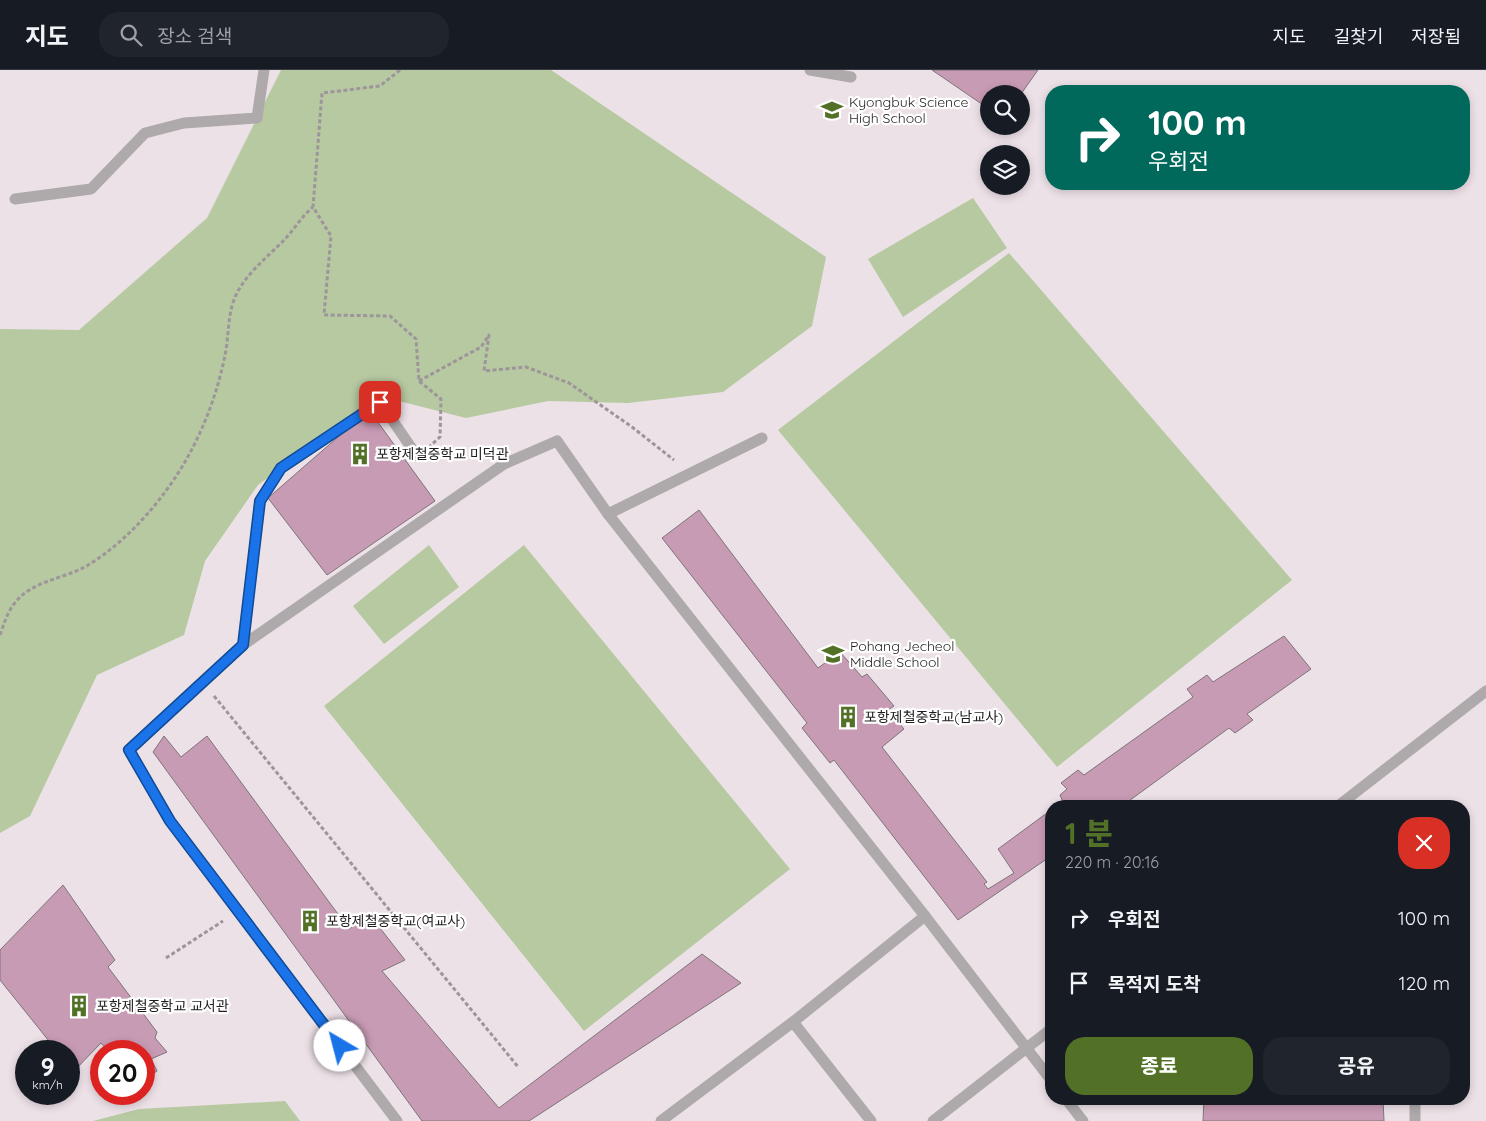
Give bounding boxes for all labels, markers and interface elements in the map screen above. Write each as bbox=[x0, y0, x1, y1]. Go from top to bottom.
search box bbox=[99, 12, 449, 57]
text: 지도 bbox=[25, 21, 69, 51]
icon: search bbox=[117, 21, 145, 49]
text: 장소 검색 bbox=[157, 24, 232, 48]
text: 지도 bbox=[1273, 25, 1306, 48]
text: 길찾기 bbox=[1334, 25, 1383, 48]
text: 저장됨 bbox=[1411, 25, 1461, 48]
map controls bbox=[980, 85, 1030, 195]
button: search bbox=[980, 85, 1030, 135]
place label: Kyongbuk Science High School bbox=[849, 93, 968, 127]
school or university icon: Kyongbuk Science High School bbox=[819, 97, 845, 123]
text: 100 m bbox=[1148, 100, 1247, 144]
icon: right bbox=[1065, 105, 1130, 170]
button: layers bbox=[980, 145, 1030, 195]
text: 우회전 bbox=[1148, 147, 1209, 175]
pin bbox=[359, 381, 401, 423]
icon: arrive bbox=[366, 388, 394, 416]
building icon: 포항제철중학교 미덕관 bbox=[347, 441, 373, 467]
place label: 포항제철중학교 미덕관 bbox=[376, 445, 509, 463]
place label: Pohang Jecheol Middle School bbox=[850, 637, 954, 671]
school or university icon: Pohang Jecheol Middle School bbox=[820, 641, 846, 667]
building icon: 포항제철중학교(남교사) bbox=[835, 704, 861, 730]
place label: 포항제철중학교(남교사) bbox=[864, 708, 1003, 726]
text: 1 분 bbox=[1065, 814, 1113, 852]
button: close bbox=[1398, 817, 1450, 869]
text: 220 m · 20:16 bbox=[1065, 852, 1159, 872]
icon: right bbox=[1065, 904, 1093, 932]
text: 100 m bbox=[1398, 906, 1450, 930]
text: 우회전 bbox=[1108, 907, 1160, 931]
building icon: 포항제철중학교(여교사) bbox=[297, 908, 323, 934]
place label: 포항제철중학교(여교사) bbox=[326, 912, 465, 930]
icon: arrive bbox=[1065, 969, 1093, 997]
text: 120 m bbox=[1399, 971, 1450, 995]
text: 목적지 도착 bbox=[1108, 972, 1201, 996]
building icon: 포항제철중학교 교서관 bbox=[66, 993, 92, 1019]
place label: 포항제철중학교 교서관 bbox=[96, 997, 229, 1015]
position arrow bbox=[313, 1019, 365, 1071]
button: 종료 bbox=[1065, 1037, 1253, 1095]
button: 공유 bbox=[1263, 1037, 1450, 1095]
speed limit sign: 20 bbox=[90, 1040, 155, 1105]
text: 9 bbox=[40, 1051, 55, 1082]
text: km/h bbox=[32, 1077, 63, 1092]

